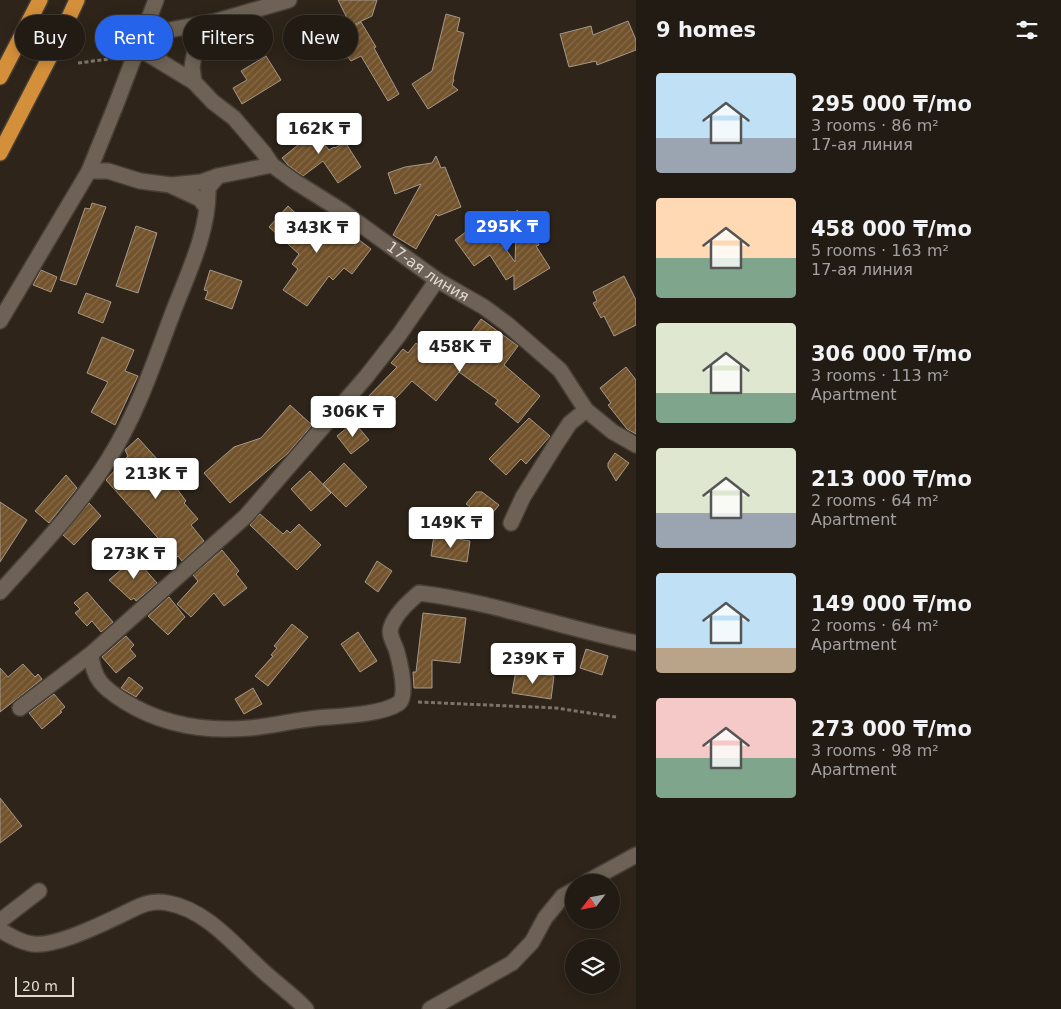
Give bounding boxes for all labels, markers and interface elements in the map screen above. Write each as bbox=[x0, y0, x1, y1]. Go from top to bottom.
chip: Buy bbox=[15, 15, 85, 60]
chip: Rent bbox=[95, 15, 173, 60]
chip: Filters bbox=[183, 15, 273, 60]
chip: New bbox=[283, 15, 358, 60]
icon: filters bbox=[1013, 16, 1041, 44]
text: 9 homes bbox=[656, 18, 756, 42]
text: 295 000 ₸/mo bbox=[811, 92, 972, 116]
icon: home bbox=[696, 93, 756, 153]
pin: 162K ₸ bbox=[278, 112, 360, 155]
text: 3 rooms · 86 m² bbox=[811, 116, 939, 135]
text: 162K ₸ bbox=[288, 119, 350, 138]
text: 17-ая линия bbox=[811, 135, 913, 154]
pin: 295K ₸ bbox=[466, 210, 548, 253]
pin: 343K ₸ bbox=[276, 212, 358, 254]
text: 295K ₸ bbox=[476, 217, 538, 236]
text: 458 000 ₸/mo bbox=[811, 217, 972, 241]
text: 343K ₸ bbox=[286, 218, 348, 237]
icon: home bbox=[696, 218, 756, 278]
street label: 17-ая линия bbox=[383, 237, 472, 305]
text: 5 rooms · 163 m² bbox=[811, 241, 949, 260]
text: 17-ая линия bbox=[811, 260, 913, 279]
pin: 458K ₸ bbox=[419, 330, 501, 373]
text: 458K ₸ bbox=[429, 337, 491, 356]
text: 306 000 ₸/mo bbox=[811, 342, 972, 366]
icon: home bbox=[696, 343, 756, 403]
text: 3 rooms · 113 m² bbox=[811, 366, 949, 385]
text: Apartment bbox=[811, 385, 897, 404]
pin: 306K ₸ bbox=[312, 396, 394, 438]
text: 306K ₸ bbox=[322, 402, 384, 421]
pin: 213K ₸ bbox=[115, 458, 197, 500]
text: 213K ₸ bbox=[125, 464, 187, 483]
text: 213 000 ₸/mo bbox=[811, 467, 972, 491]
icon: home bbox=[696, 468, 756, 528]
text: 2 rooms · 64 m² bbox=[811, 491, 939, 510]
pin: 149K ₸ bbox=[410, 506, 492, 549]
text: Apartment bbox=[811, 510, 897, 529]
text: 149K ₸ bbox=[420, 513, 482, 532]
pin: 273K ₸ bbox=[93, 538, 175, 580]
text: 273K ₸ bbox=[103, 544, 165, 563]
text: 149 000 ₸/mo bbox=[811, 592, 972, 616]
icon: home bbox=[696, 593, 756, 653]
text: 2 rooms · 64 m² bbox=[811, 616, 939, 635]
text: Apartment bbox=[811, 635, 897, 654]
pin: 239K ₸ bbox=[492, 642, 574, 685]
text: 239K ₸ bbox=[502, 649, 564, 668]
text: 273 000 ₸/mo bbox=[811, 717, 972, 741]
icon: home bbox=[696, 718, 756, 778]
text: 3 rooms · 98 m² bbox=[811, 741, 939, 760]
text: Apartment bbox=[811, 760, 897, 779]
north arrow bbox=[565, 874, 620, 929]
map controls bbox=[565, 874, 620, 994]
button: layers bbox=[565, 939, 620, 994]
scale bar bbox=[15, 974, 74, 997]
text: 20 m bbox=[22, 978, 58, 994]

